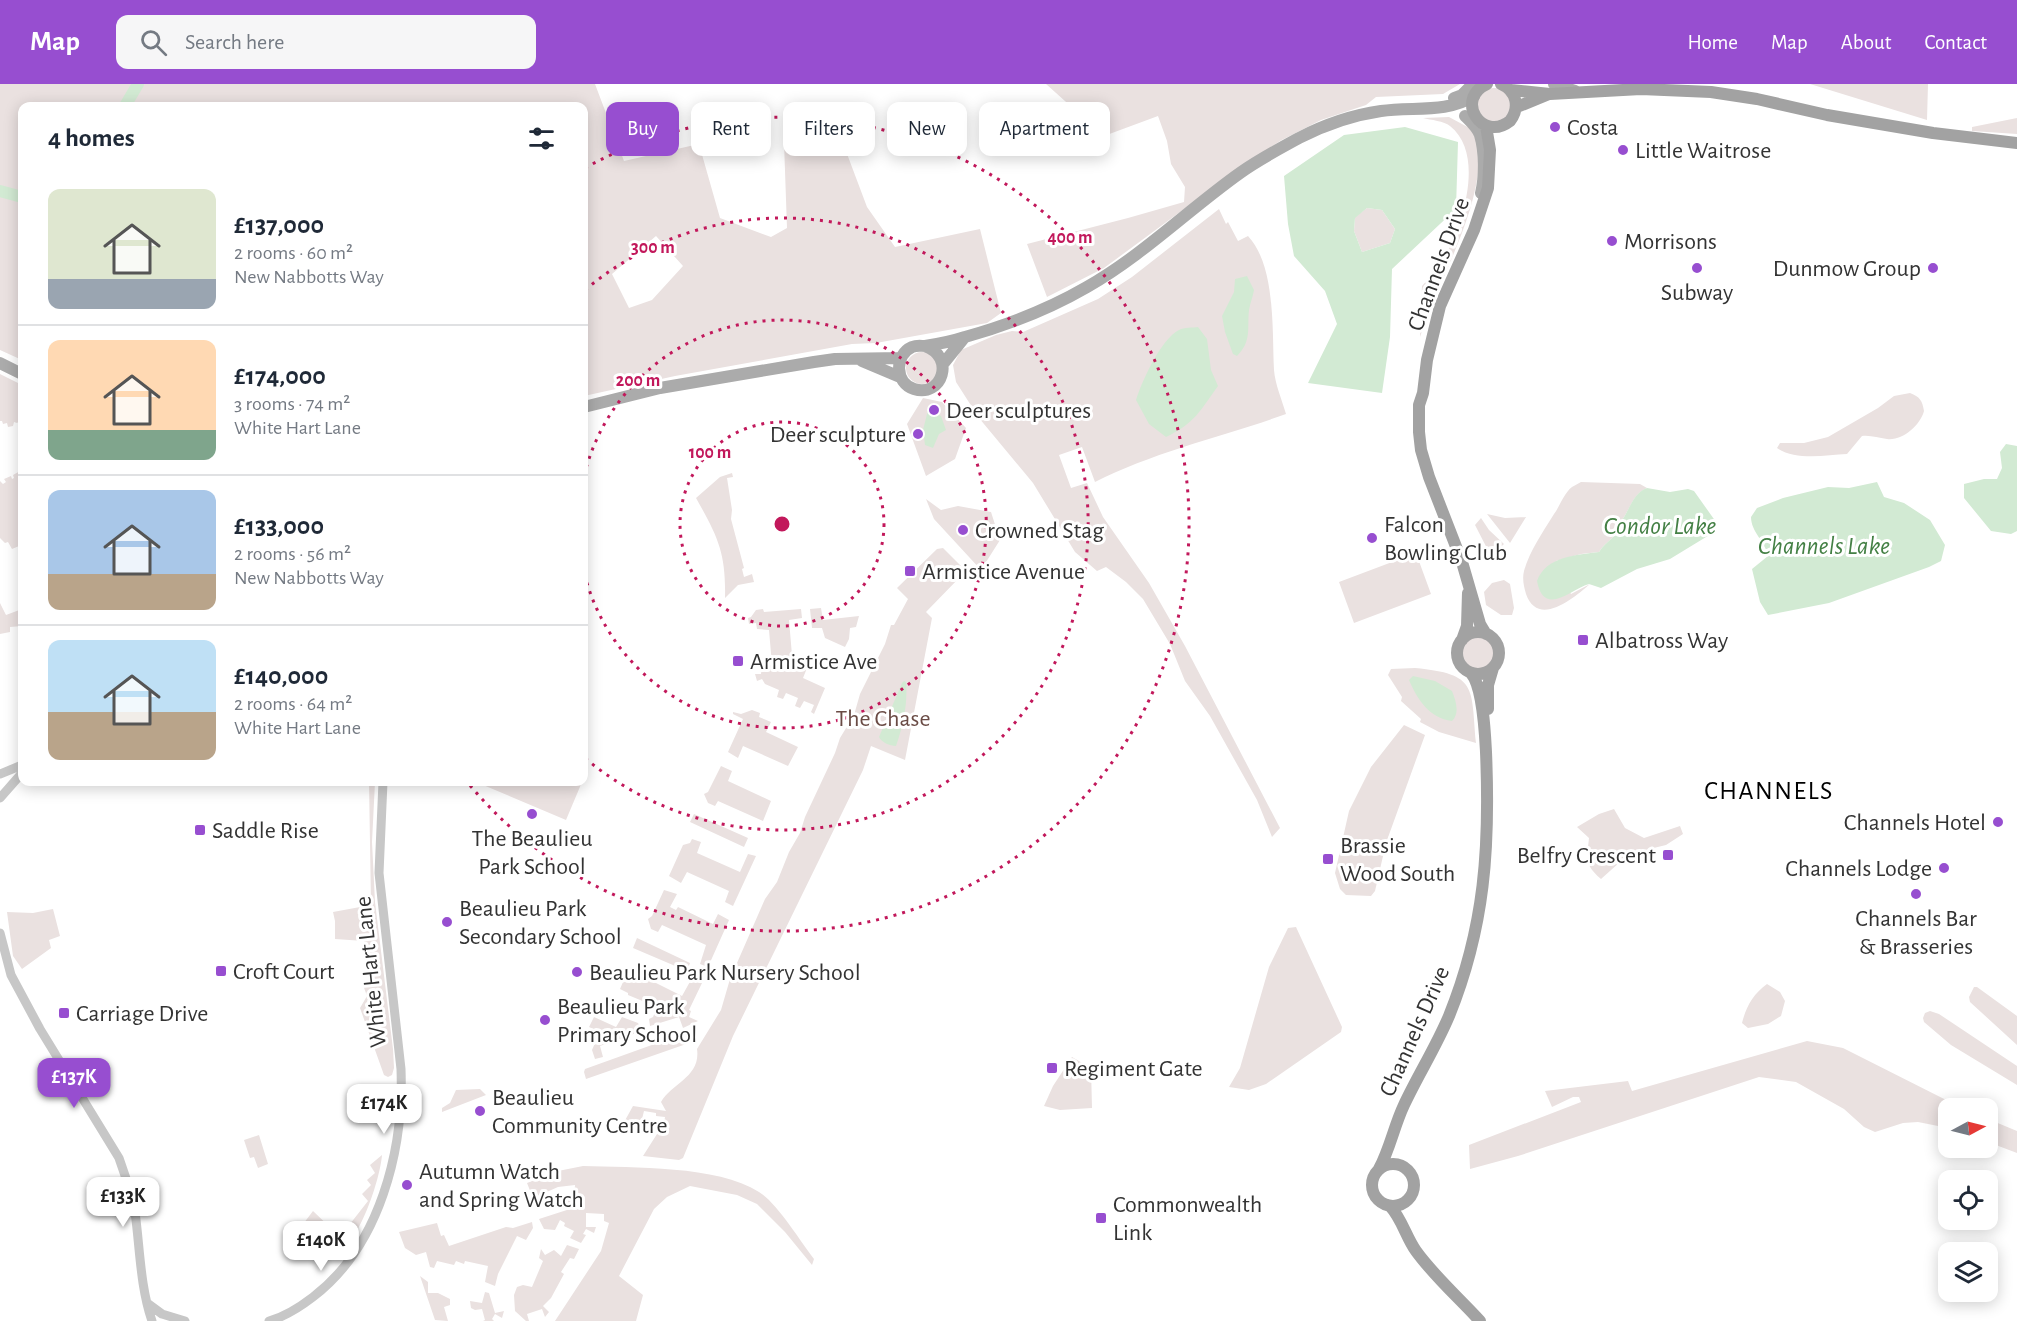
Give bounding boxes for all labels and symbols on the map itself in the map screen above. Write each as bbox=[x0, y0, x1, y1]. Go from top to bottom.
place label: Costa bbox=[1567, 116, 1618, 140]
marker: Costa bbox=[1548, 120, 1562, 134]
place label: Little Waitrose bbox=[1635, 139, 1771, 163]
marker: Little Waitrose bbox=[1616, 143, 1630, 157]
street label: Channels Drive bbox=[1404, 194, 1474, 334]
text: 400 m bbox=[1047, 229, 1093, 247]
place label: Morrisons bbox=[1624, 230, 1717, 254]
marker: Morrisons bbox=[1605, 234, 1619, 248]
text: 300 m bbox=[631, 239, 675, 257]
place label: Dunmow Group bbox=[1773, 257, 1921, 281]
marker: Subway bbox=[1690, 261, 1704, 275]
marker: Dunmow Group bbox=[1926, 261, 1940, 275]
place label: Subway bbox=[1661, 281, 1733, 305]
text: 200 m bbox=[616, 372, 660, 390]
place label: Deer sculptures bbox=[946, 399, 1091, 423]
marker: Deer sculptures bbox=[927, 403, 941, 417]
place label: Deer sculpture bbox=[770, 423, 906, 447]
marker: Deer sculpture bbox=[911, 427, 925, 441]
text: 100 m bbox=[689, 444, 731, 462]
place label: Falcon Bowling Club bbox=[1384, 513, 1507, 565]
water label: Condor Lake bbox=[1604, 513, 1717, 539]
centre of rings bbox=[772, 514, 792, 534]
place label: Crowned Stag bbox=[975, 519, 1104, 543]
marker: Crowned Stag bbox=[956, 523, 970, 537]
marker: Falcon Bowling Club bbox=[1365, 531, 1379, 545]
water label: Channels Lake bbox=[1758, 533, 1890, 559]
place label: Armistice Avenue bbox=[922, 560, 1085, 584]
marker: Armistice Avenue bbox=[903, 564, 917, 578]
place label: Albatross Way bbox=[1595, 629, 1728, 653]
marker: Albatross Way bbox=[1576, 633, 1590, 647]
place label: Armistice Ave bbox=[750, 650, 877, 674]
marker: Armistice Ave bbox=[731, 654, 745, 668]
park label: The Chase bbox=[835, 707, 931, 731]
district label: CHANNELS bbox=[1704, 778, 1834, 804]
marker: The Beaulieu Park School bbox=[525, 807, 539, 821]
place label: Channels Hotel bbox=[1844, 811, 1986, 835]
marker: Channels Hotel bbox=[1991, 815, 2005, 829]
place label: Saddle Rise bbox=[212, 819, 319, 843]
marker: Saddle Rise bbox=[193, 823, 207, 837]
place label: The Beaulieu Park School bbox=[471, 827, 593, 879]
place label: Brassie Wood South bbox=[1340, 834, 1455, 886]
place label: Belfry Crescent bbox=[1517, 844, 1656, 868]
marker: Belfry Crescent bbox=[1661, 848, 1675, 862]
marker: Brassie Wood South bbox=[1321, 852, 1335, 866]
place label: Channels Lodge bbox=[1785, 857, 1932, 881]
marker: Channels Lodge bbox=[1937, 861, 1951, 875]
marker: Channels Bar & Brasseries bbox=[1909, 887, 1923, 901]
street label: White Hart Lane bbox=[351, 895, 391, 1049]
place label: Beaulieu Park Secondary School bbox=[459, 897, 622, 949]
place label: Channels Bar & Brasseries bbox=[1855, 907, 1977, 959]
marker: Beaulieu Park Secondary School bbox=[440, 915, 454, 929]
place label: Croft Court bbox=[233, 960, 335, 984]
place label: Beaulieu Park Nursery School bbox=[589, 961, 861, 985]
street label: Channels Drive bbox=[1375, 963, 1454, 1100]
marker: Croft Court bbox=[214, 964, 228, 978]
marker: Beaulieu Park Nursery School bbox=[570, 965, 584, 979]
place label: Beaulieu Park Primary School bbox=[557, 995, 697, 1047]
place label: Carriage Drive bbox=[76, 1002, 208, 1026]
marker: Carriage Drive bbox=[57, 1006, 71, 1020]
marker: Beaulieu Park Primary School bbox=[538, 1013, 552, 1027]
place label: Regiment Gate bbox=[1064, 1057, 1203, 1081]
pin: £137K bbox=[32, 1058, 116, 1109]
marker: Regiment Gate bbox=[1045, 1061, 1059, 1075]
pin: £174K bbox=[342, 1084, 426, 1135]
place label: Beaulieu Community Centre bbox=[492, 1086, 668, 1138]
north arrow bbox=[1938, 1098, 1998, 1158]
marker: Beaulieu Community Centre bbox=[473, 1104, 487, 1118]
place label: Autumn Watch and Spring Watch bbox=[419, 1160, 584, 1212]
pin: £133K bbox=[81, 1177, 165, 1228]
marker: Autumn Watch and Spring Watch bbox=[400, 1178, 414, 1192]
place label: Commonwealth Link bbox=[1113, 1193, 1262, 1245]
marker: Commonwealth Link bbox=[1094, 1211, 1108, 1225]
pin: £140K bbox=[279, 1221, 363, 1272]

